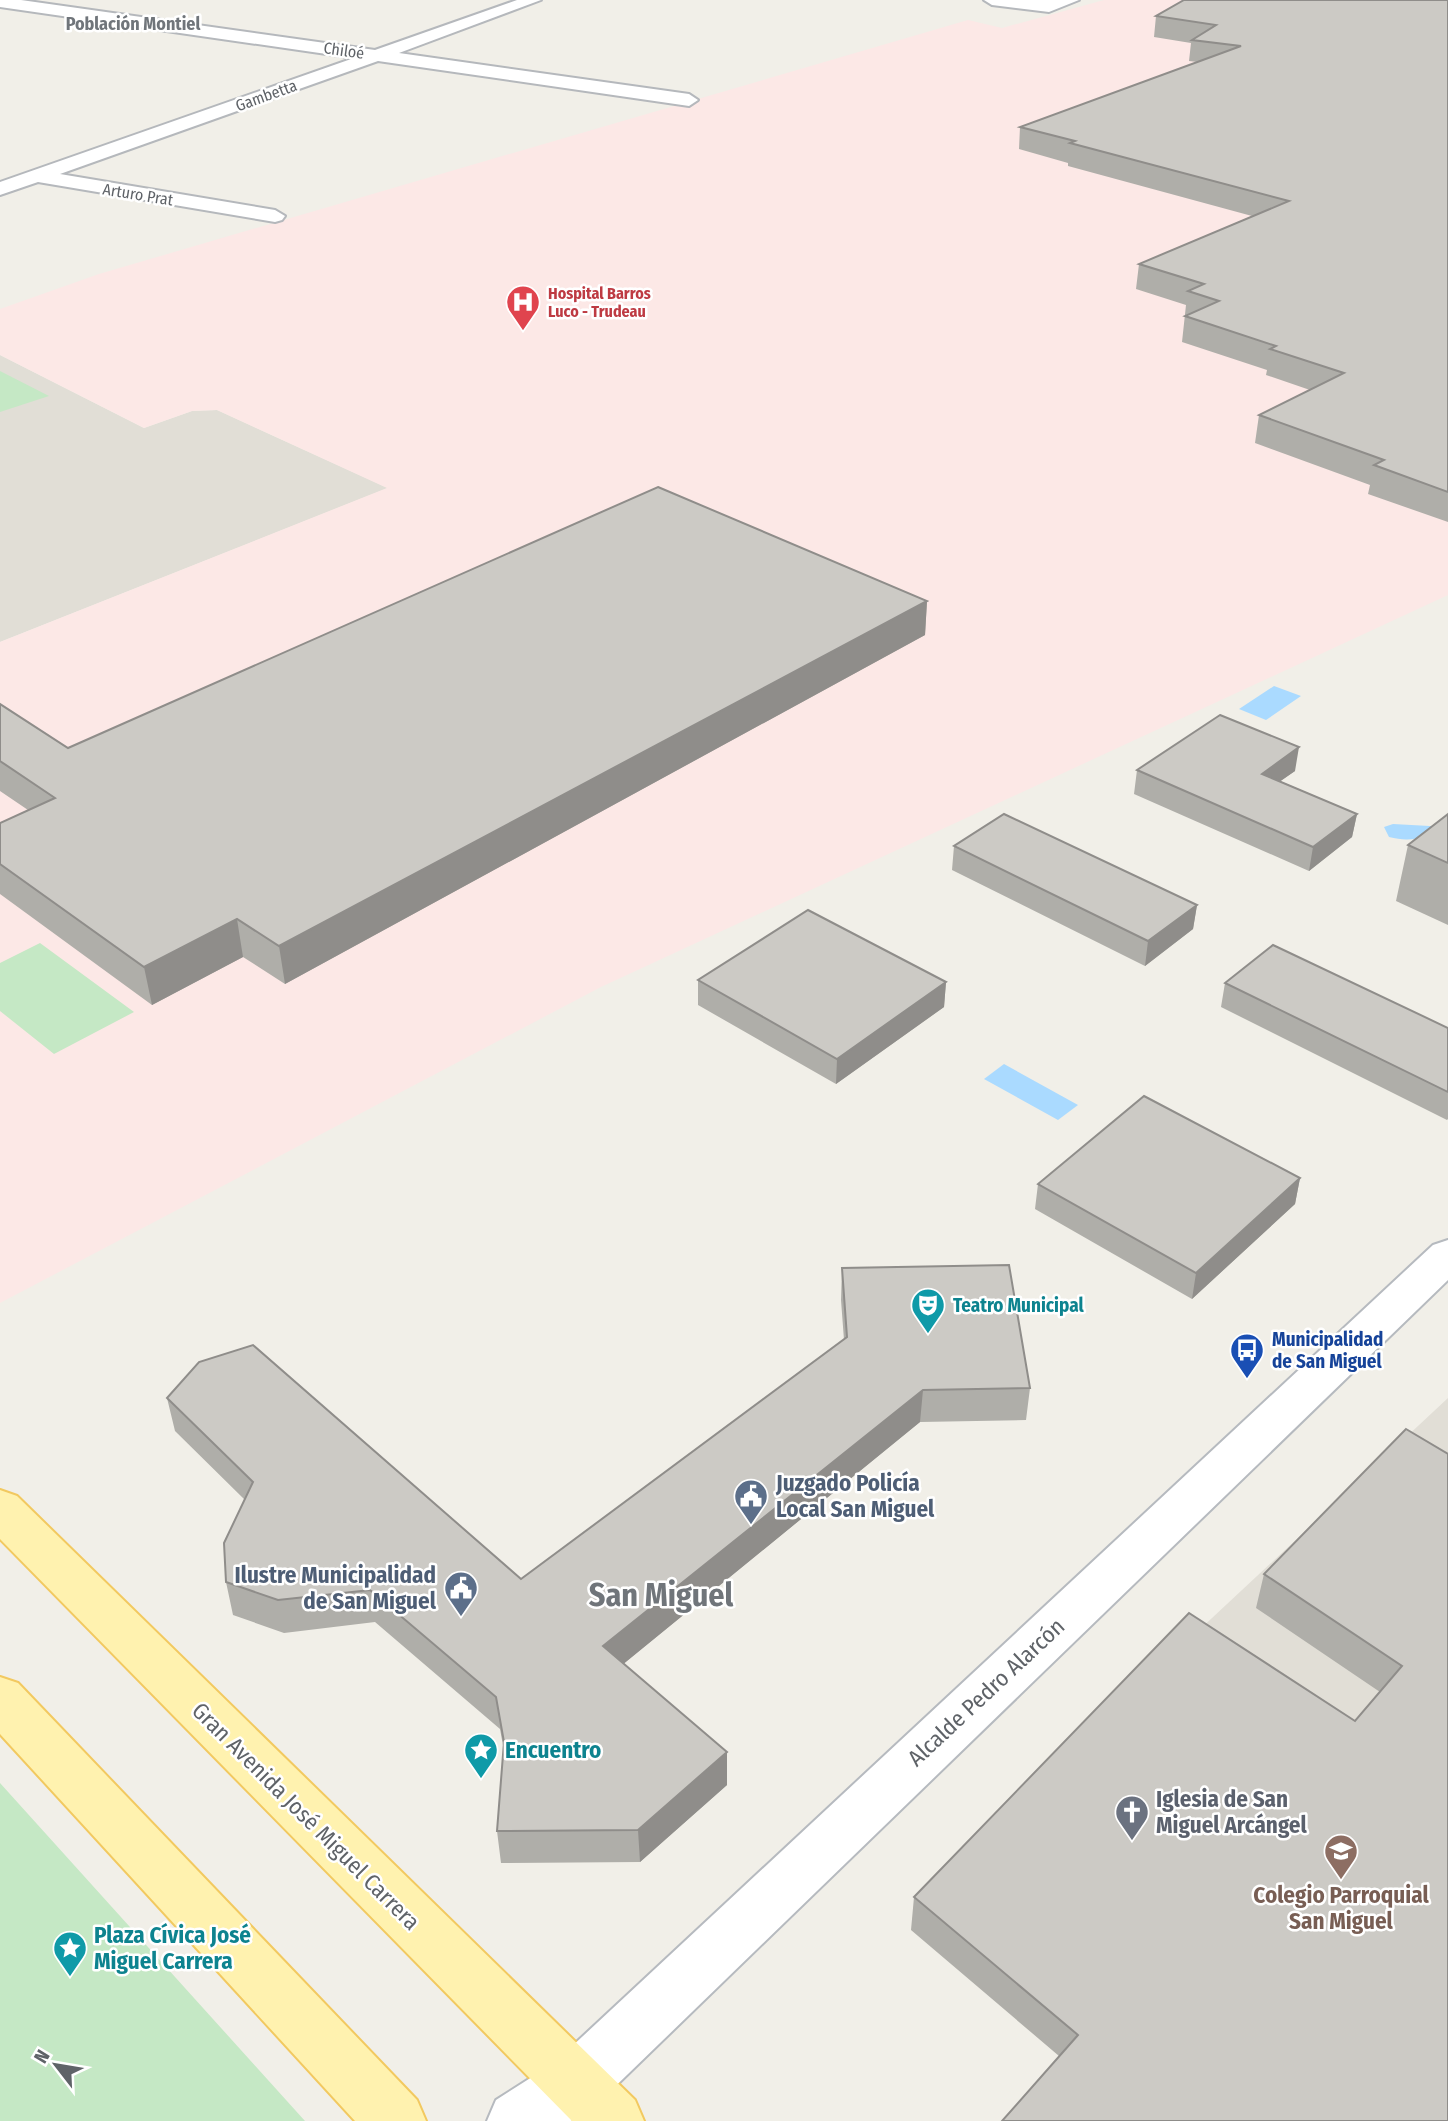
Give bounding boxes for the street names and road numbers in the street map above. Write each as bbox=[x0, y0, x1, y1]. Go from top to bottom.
street label: Chiloé bbox=[322, 38, 366, 63]
street label: Gambetta bbox=[233, 76, 300, 115]
street label: Arturo Prat bbox=[101, 180, 175, 210]
street label: Alcalde Pedro Alarcón bbox=[902, 1612, 1070, 1772]
street label: Gran Avenida José Miguel Carrera bbox=[186, 1696, 426, 1936]

